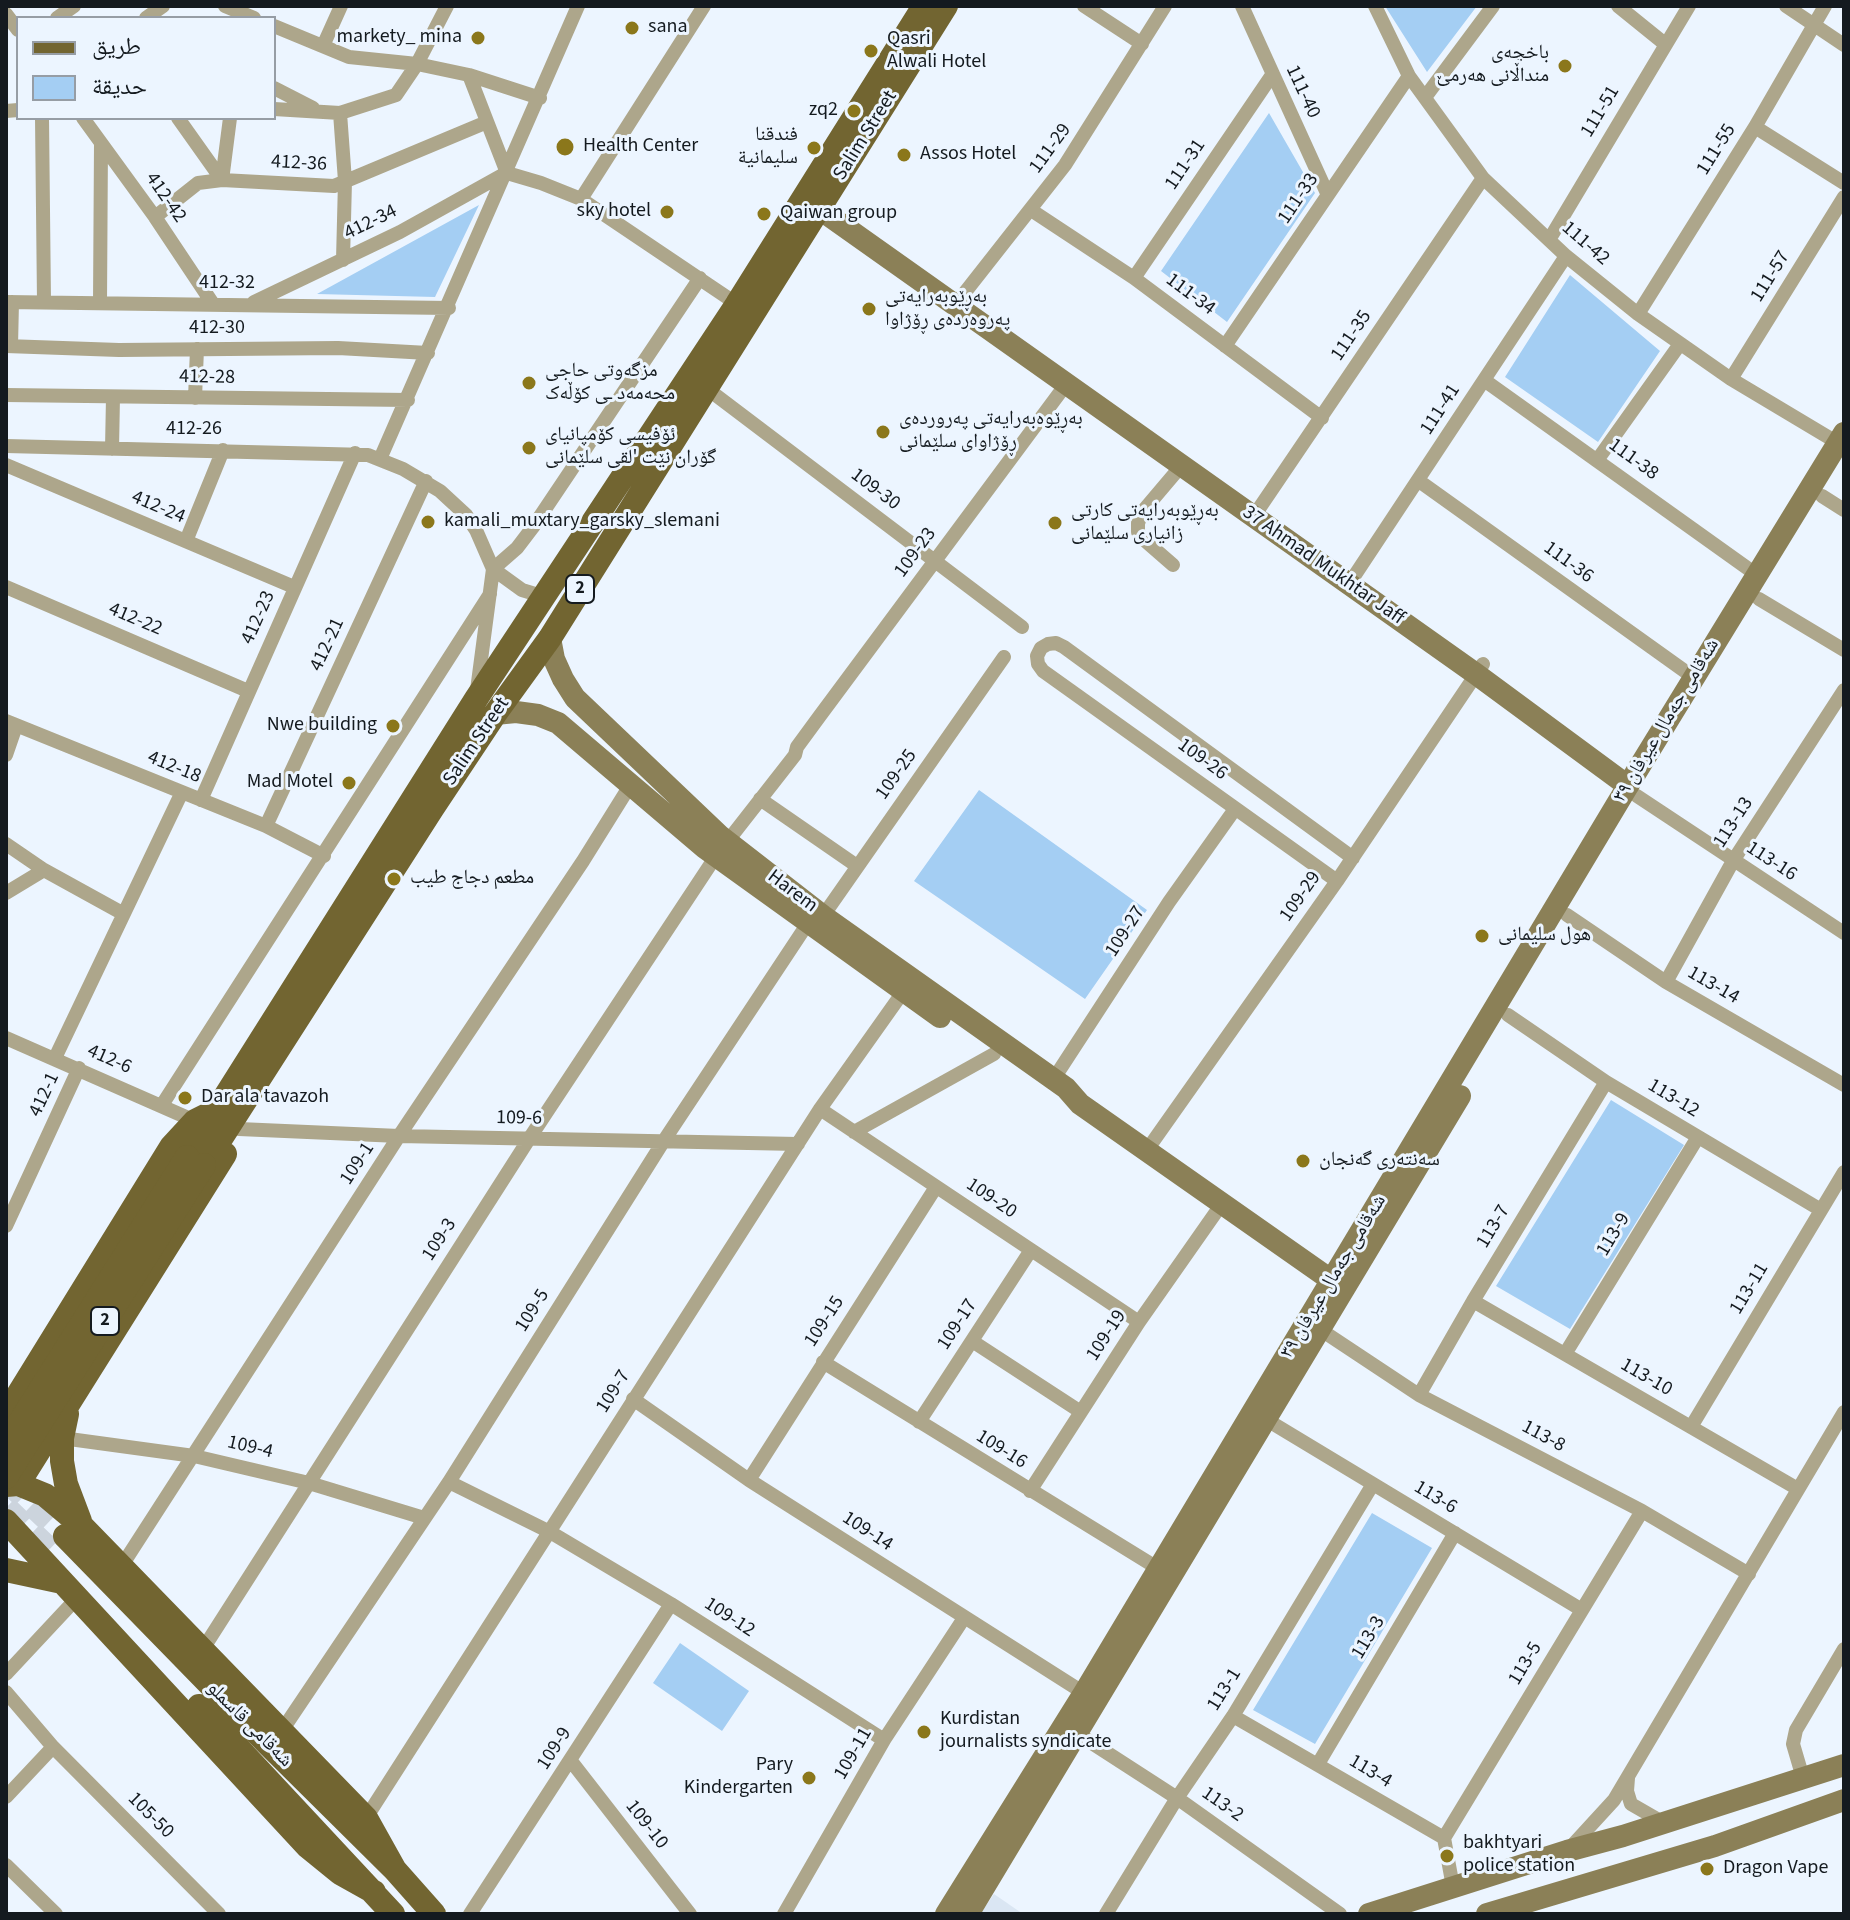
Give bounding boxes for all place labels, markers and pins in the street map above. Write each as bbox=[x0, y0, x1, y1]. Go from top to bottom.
place label: sana bbox=[648, 16, 687, 40]
marker: sana bbox=[623, 19, 641, 37]
place label: markety_ mina bbox=[337, 26, 462, 50]
place label: Qasri Alwali Hotel bbox=[887, 28, 986, 75]
marker: markety_ mina bbox=[469, 29, 487, 47]
marker: Qasri Alwali Hotel bbox=[862, 42, 880, 60]
place label: باخچەی منداڵانی هەرمێ bbox=[1436, 42, 1549, 89]
marker: باخچەی منداڵانی هەرمێ bbox=[1556, 57, 1574, 75]
place label: zq2 bbox=[809, 99, 838, 123]
marker: zq2 bbox=[845, 102, 863, 120]
place label: فندقنا سليمانية bbox=[738, 124, 798, 171]
place label: Health Center bbox=[583, 135, 698, 159]
marker: Health Center bbox=[554, 136, 576, 158]
marker: فندقنا سليمانية bbox=[805, 139, 823, 157]
place label: Assos Hotel bbox=[920, 143, 1016, 167]
marker: Assos Hotel bbox=[895, 146, 913, 164]
place label: sky hotel bbox=[577, 200, 651, 224]
place label: Qaiwan group bbox=[780, 202, 897, 226]
marker: sky hotel bbox=[658, 203, 676, 221]
marker: Qaiwan group bbox=[755, 205, 773, 223]
place label: بەڕێوبەرایەتی پەروەردەی ڕۆژاوا bbox=[885, 286, 1010, 333]
marker: بەڕێوبەرایەتی پەروەردەی ڕۆژاوا bbox=[860, 300, 878, 318]
place label: مزگەوتی حاجی محەمەد ـی کۆڵەک bbox=[545, 360, 675, 407]
marker: مزگەوتی حاجی محەمەد ـی کۆڵەک bbox=[520, 374, 538, 392]
place label: بەڕێوەبەرایەتی پەروردەی ڕۆژاوای سلێمانی bbox=[899, 408, 1083, 455]
marker: بەڕێوەبەرایەتی پەروردەی ڕۆژاوای سلێمانی bbox=[874, 423, 892, 441]
place label: ئۆفیسی کۆمپانیای گۆران نێت 'لقی سلێمانی bbox=[545, 424, 716, 471]
marker: ئۆفیسی کۆمپانیای گۆران نێت 'لقی سلێمانی bbox=[520, 439, 538, 457]
place label: بەڕێوبەرایەتی کارتی زانیاری سلێمانی bbox=[1071, 500, 1219, 547]
place label: kamali_muxtary_garsky_slemani bbox=[444, 510, 720, 534]
marker: kamali_muxtary_garsky_slemani bbox=[419, 513, 437, 531]
marker: بەڕێوبەرایەتی کارتی زانیاری سلێمانی bbox=[1046, 514, 1064, 532]
place label: Nwe building bbox=[267, 714, 377, 738]
marker: Nwe building bbox=[384, 717, 402, 735]
place label: Mad Motel bbox=[247, 771, 333, 795]
marker: Mad Motel bbox=[340, 774, 358, 792]
place label: مطعم دجاج طيب bbox=[410, 867, 534, 891]
marker: مطعم دجاج طيب bbox=[385, 870, 403, 888]
place label: هول سليمانى bbox=[1498, 924, 1591, 948]
marker: هول سليمانى bbox=[1473, 927, 1491, 945]
place label: Dar ala tavazoh bbox=[201, 1086, 329, 1110]
marker: Dar ala tavazoh bbox=[176, 1089, 194, 1107]
place label: سەنتەری گەنجان bbox=[1319, 1149, 1440, 1173]
marker: سەنتەری گەنجان bbox=[1294, 1152, 1312, 1170]
place label: Kurdistan journalists syndicate bbox=[940, 1708, 1111, 1755]
marker: Kurdistan journalists syndicate bbox=[915, 1723, 933, 1741]
place label: Pary Kindergarten bbox=[684, 1754, 793, 1801]
marker: Pary Kindergarten bbox=[800, 1769, 818, 1787]
place label: bakhtyari police station bbox=[1463, 1832, 1575, 1879]
marker: bakhtyari police station bbox=[1438, 1847, 1456, 1865]
place label: Dragon Vape bbox=[1723, 1857, 1828, 1881]
marker: Dragon Vape bbox=[1698, 1860, 1716, 1878]

